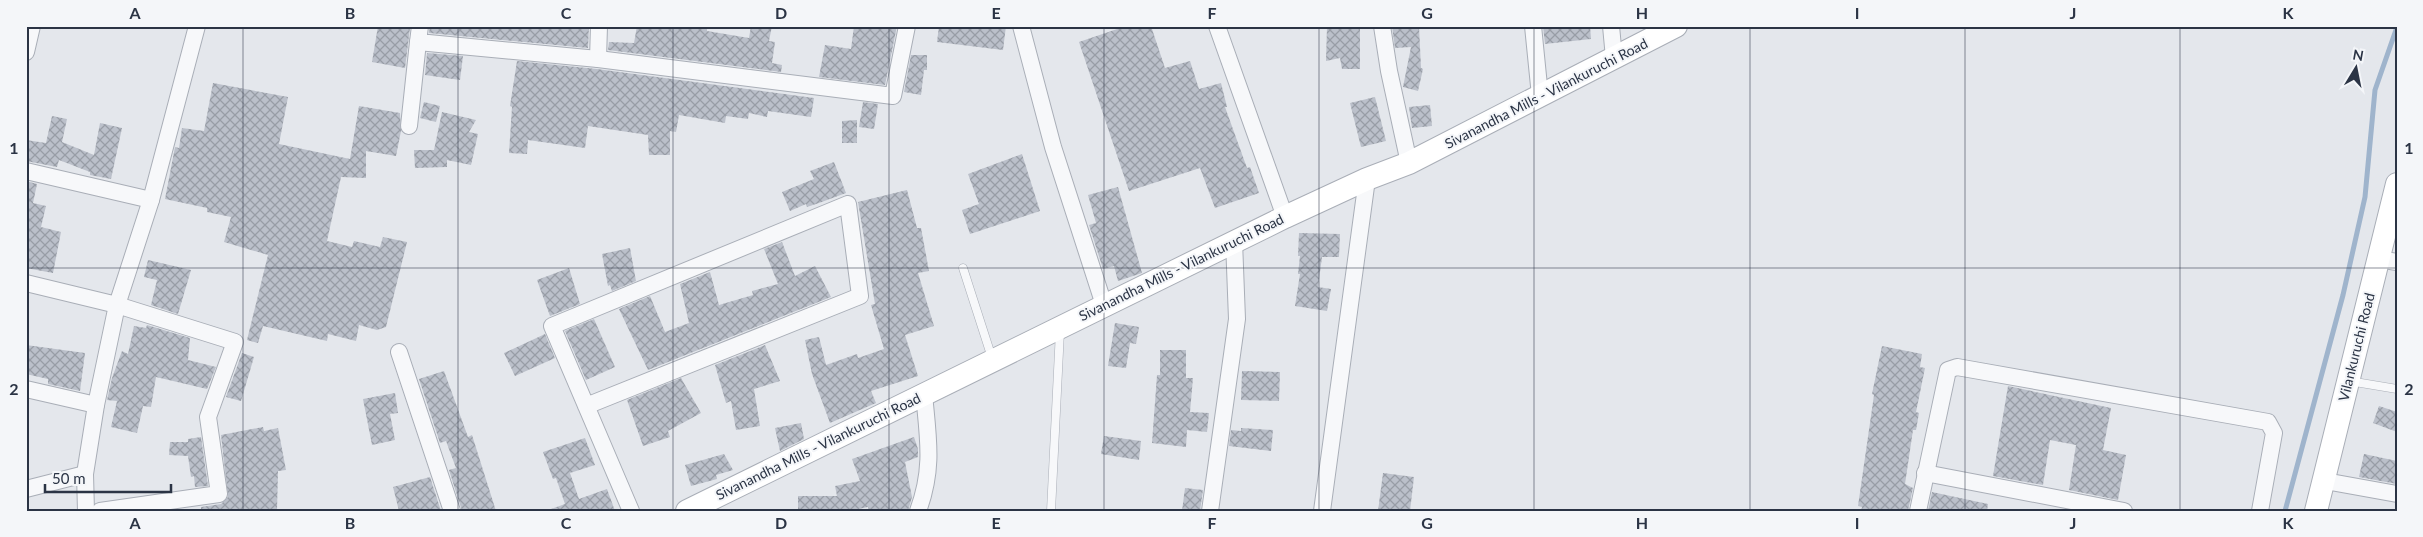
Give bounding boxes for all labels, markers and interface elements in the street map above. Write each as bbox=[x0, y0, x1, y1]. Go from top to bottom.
text: A bbox=[128, 3, 141, 22]
text: B bbox=[345, 3, 355, 22]
text: C bbox=[561, 3, 572, 22]
text: D bbox=[775, 3, 787, 22]
text: E bbox=[991, 3, 1001, 22]
text: F bbox=[1207, 3, 1217, 22]
text: G bbox=[1421, 3, 1433, 22]
text: H bbox=[1636, 3, 1648, 22]
text: I bbox=[1855, 3, 1859, 22]
text: J bbox=[2070, 3, 2076, 22]
text: K bbox=[2283, 3, 2295, 22]
street label: Sivanandha Mills - Vilankuruchi Road bbox=[1442, 34, 1650, 152]
north arrow bbox=[2330, 42, 2380, 92]
text: N bbox=[2352, 45, 2365, 64]
text: 1 bbox=[9, 138, 19, 157]
text: 1 bbox=[2404, 138, 2414, 157]
street label: Sivanandha Mills - Vilankuruchi Road bbox=[1076, 210, 1286, 324]
street label: Vilankuruchi Road bbox=[2334, 291, 2378, 403]
text: 2 bbox=[9, 379, 19, 398]
text: 2 bbox=[2404, 379, 2414, 398]
street label: Sivanandha Mills - Vilankuruchi Road bbox=[713, 389, 923, 503]
scale bar bbox=[45, 462, 171, 494]
text: 50 m bbox=[52, 469, 86, 487]
text: A bbox=[128, 513, 141, 532]
text: B bbox=[345, 513, 355, 532]
text: C bbox=[561, 513, 572, 532]
text: D bbox=[775, 513, 787, 532]
text: E bbox=[991, 513, 1001, 532]
text: F bbox=[1207, 513, 1217, 532]
text: G bbox=[1421, 513, 1433, 532]
text: H bbox=[1636, 513, 1648, 532]
text: I bbox=[1855, 513, 1859, 532]
text: J bbox=[2070, 513, 2076, 532]
text: K bbox=[2283, 513, 2295, 532]

